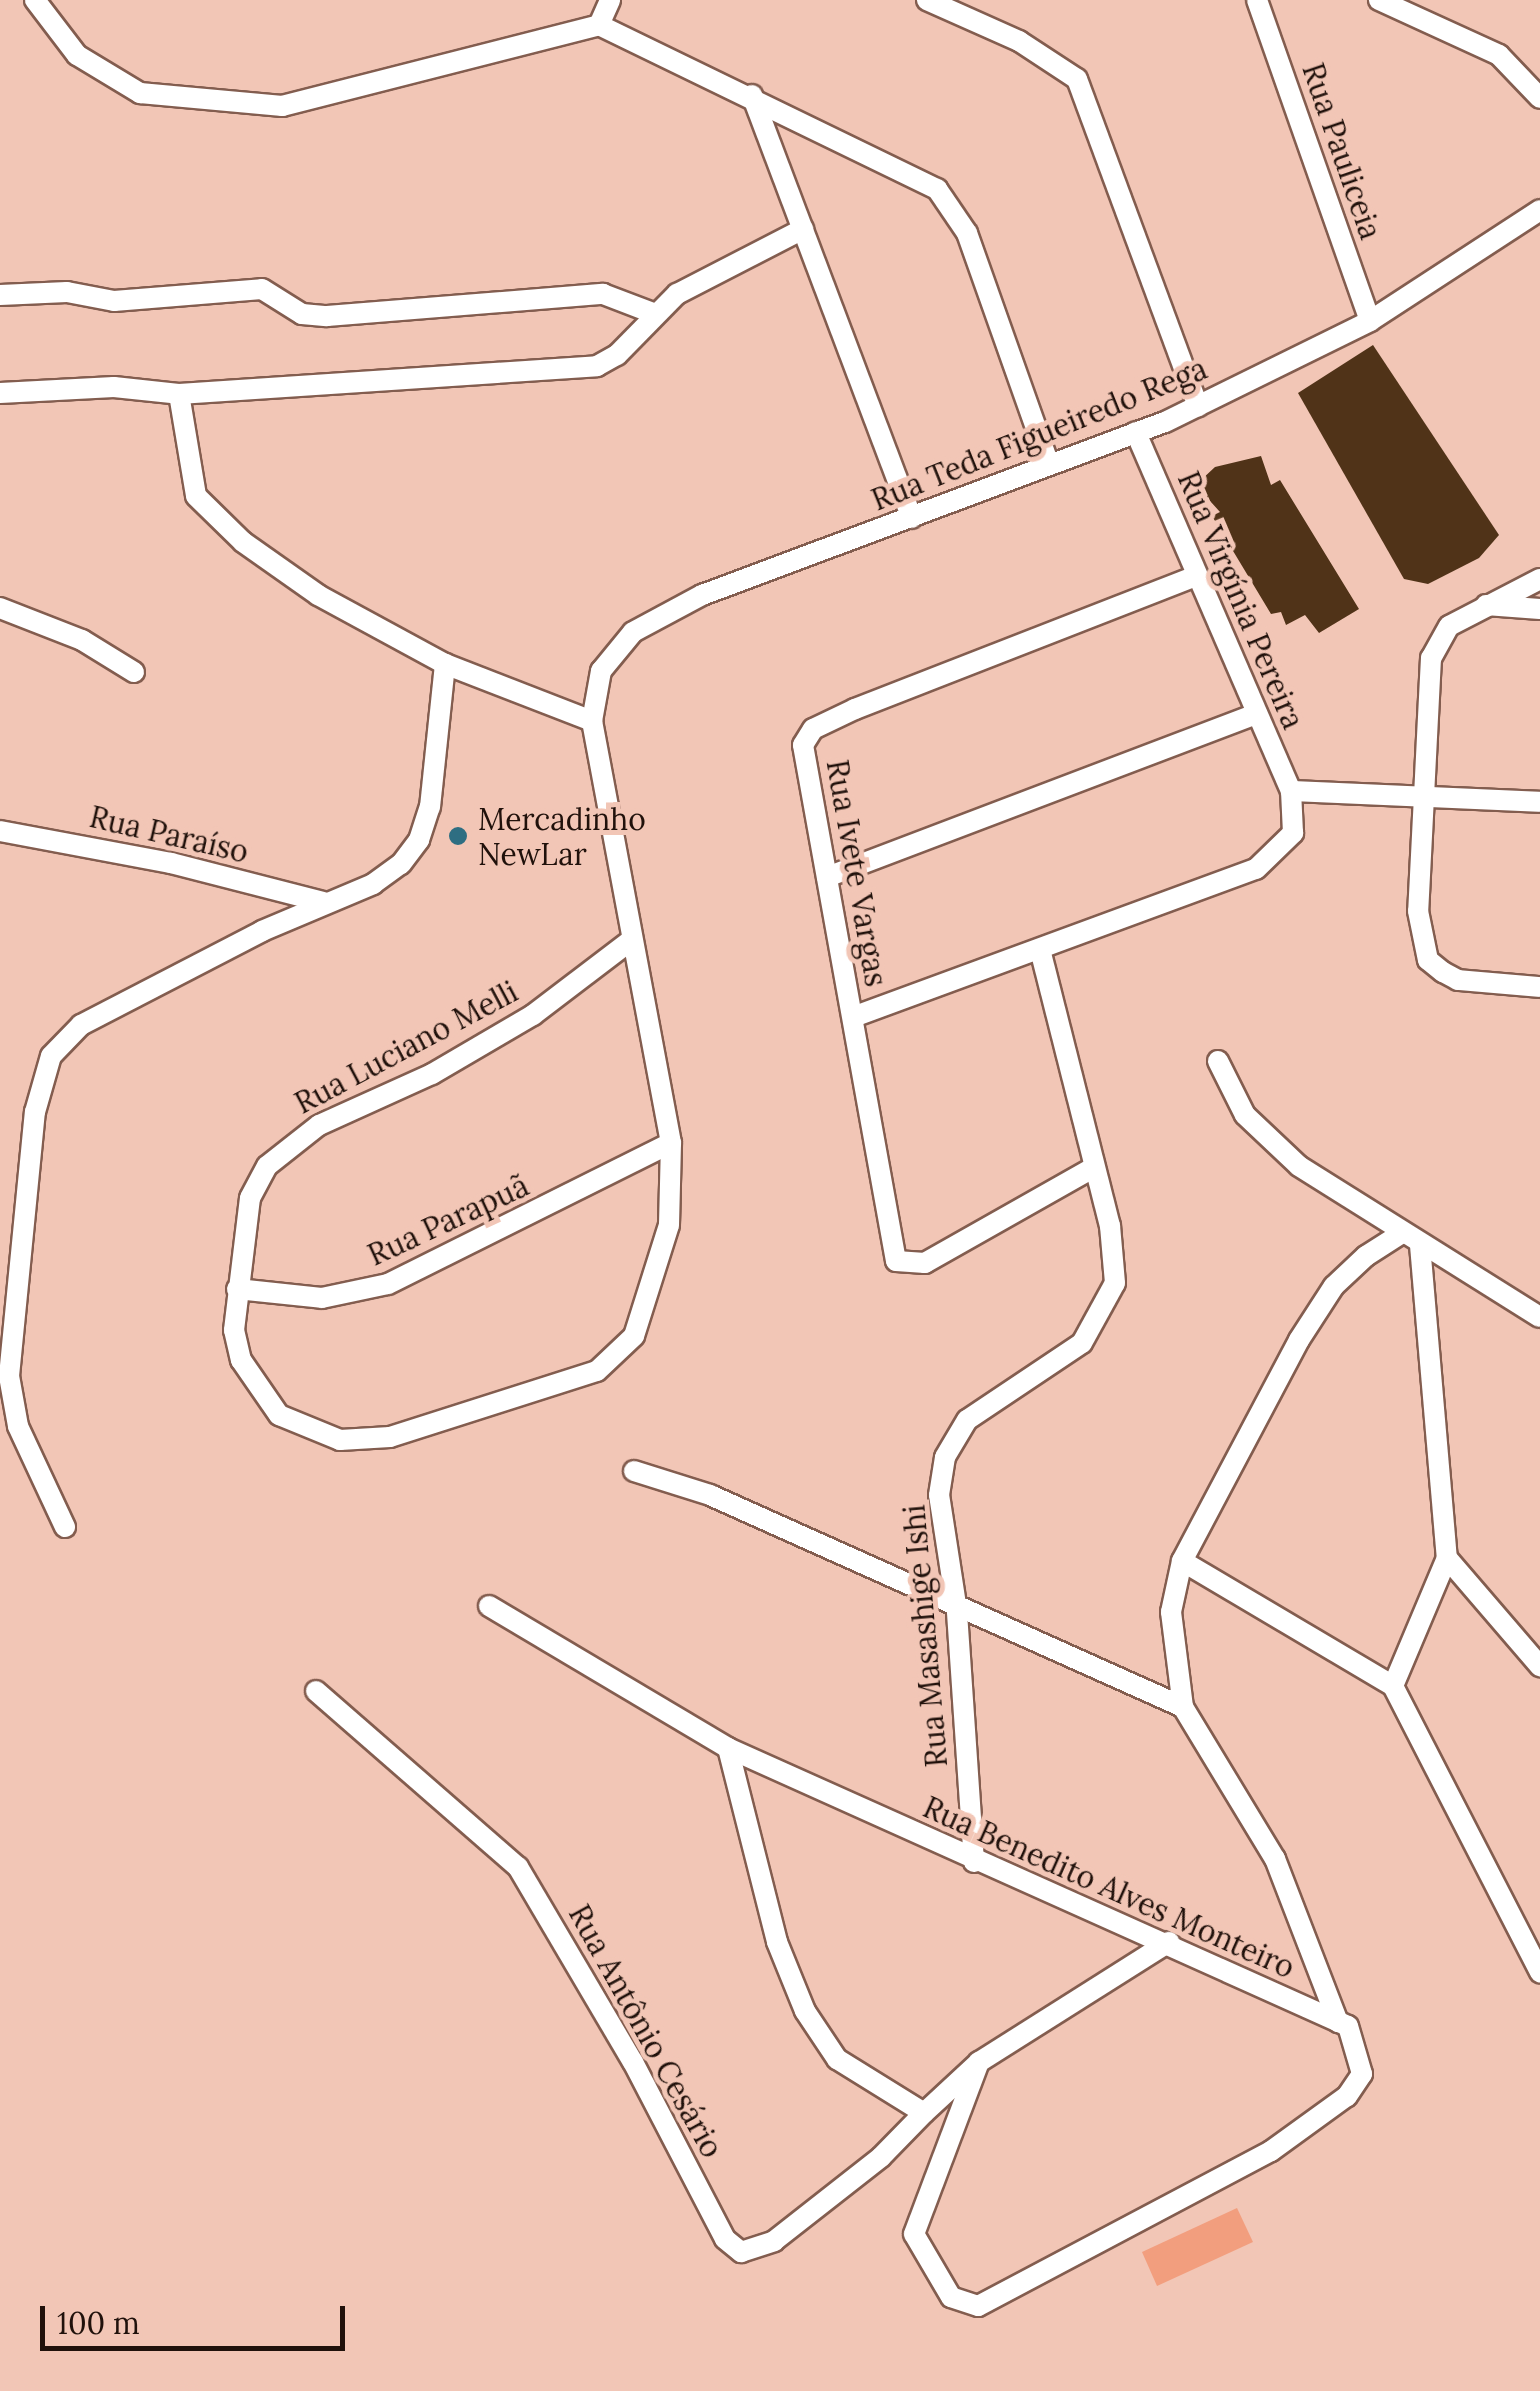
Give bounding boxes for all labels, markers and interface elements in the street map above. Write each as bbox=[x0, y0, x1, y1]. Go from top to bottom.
street label: Rua Pauliceia bbox=[1295, 58, 1389, 244]
street label: Rua Teda Figueiredo Rega bbox=[866, 350, 1212, 518]
street label: Rua Virgínia Pereira bbox=[1170, 466, 1312, 734]
street label: Rua Ivete Vargas bbox=[819, 757, 895, 989]
street label: Rua Paraíso bbox=[86, 798, 252, 870]
place label: Mercadinho NewLar bbox=[478, 801, 646, 872]
marker: Mercadinho NewLar bbox=[447, 825, 469, 847]
street label: Rua Luciano Melli bbox=[288, 973, 524, 1121]
street label: Rua Parapuã bbox=[362, 1167, 534, 1273]
street label: Rua Masashige Ishi bbox=[896, 1503, 954, 1769]
street label: Rua Benedito Alves Monteiro bbox=[918, 1789, 1300, 1985]
street label: Rua Antônio Cesário bbox=[561, 1898, 731, 2164]
scale bar bbox=[45, 2286, 350, 2348]
text: 100 m bbox=[57, 2304, 140, 2342]

